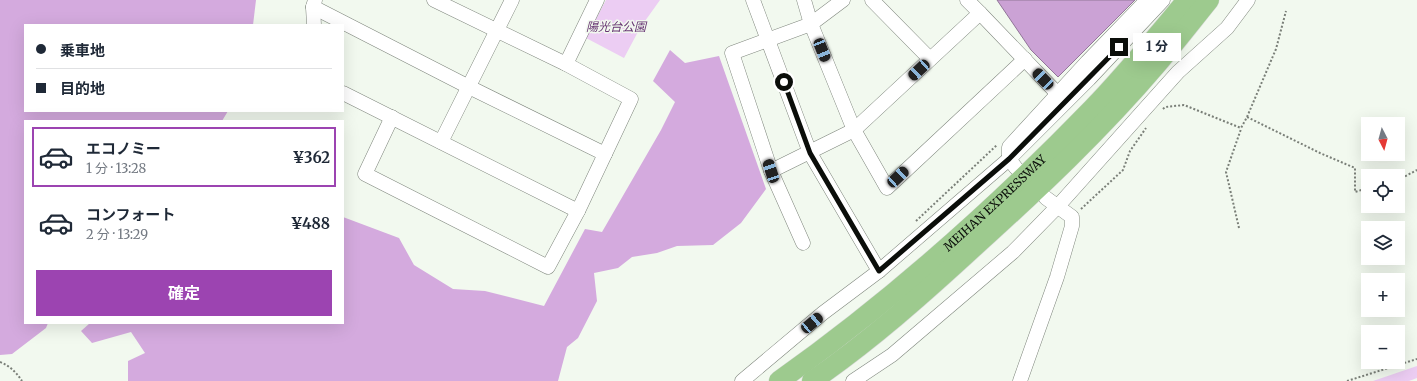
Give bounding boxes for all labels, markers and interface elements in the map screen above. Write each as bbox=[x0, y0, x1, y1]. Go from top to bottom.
park label: 陽光台公園 bbox=[586, 19, 648, 34]
callout: 1 分 bbox=[1133, 33, 1181, 61]
car bbox=[812, 37, 832, 63]
route end bbox=[1110, 38, 1128, 56]
text: 1 分 bbox=[1146, 38, 1168, 55]
text: 乗車地 bbox=[60, 41, 105, 60]
car bbox=[906, 57, 932, 83]
car bbox=[1030, 66, 1056, 92]
route start bbox=[775, 73, 793, 91]
text: 目的地 bbox=[60, 79, 105, 98]
north arrow bbox=[1361, 117, 1405, 161]
map controls bbox=[1361, 117, 1405, 369]
icon: car bbox=[38, 139, 74, 175]
text: エコノミー bbox=[86, 139, 161, 158]
text: ¥362 bbox=[292, 148, 330, 167]
street label: MEIHAN EXPRESSWAY bbox=[940, 151, 1049, 254]
car bbox=[762, 158, 780, 184]
text: 1 分 · 13:28 bbox=[86, 160, 146, 177]
car bbox=[885, 164, 911, 190]
button: locate bbox=[1361, 169, 1405, 213]
icon: car bbox=[38, 205, 74, 241]
text: コンフォート bbox=[86, 205, 176, 224]
text: ¥488 bbox=[291, 214, 330, 233]
button: layers bbox=[1361, 221, 1405, 265]
text: 2 分 · 13:29 bbox=[86, 226, 148, 243]
button: 確定 bbox=[36, 270, 332, 316]
button: + bbox=[1361, 273, 1405, 317]
car bbox=[799, 311, 825, 335]
button: − bbox=[1361, 325, 1405, 369]

